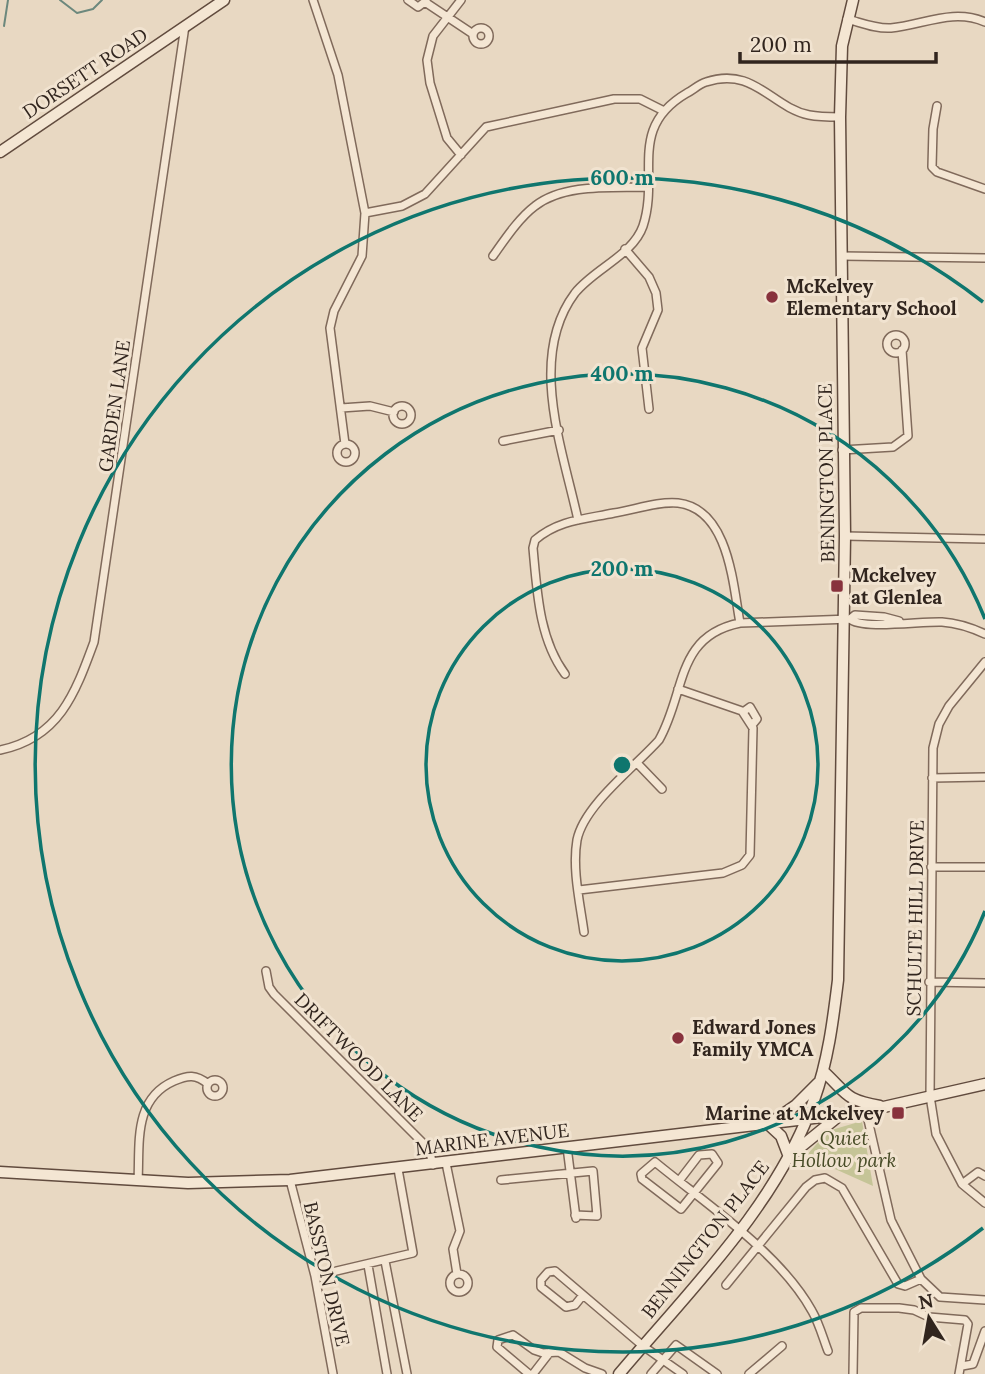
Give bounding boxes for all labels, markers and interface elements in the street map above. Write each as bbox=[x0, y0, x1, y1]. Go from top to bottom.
scale bar bbox=[740, 21, 936, 65]
street label: DORSETT ROAD bbox=[18, 22, 152, 124]
text: 200 m bbox=[750, 31, 812, 58]
text: 600 m bbox=[590, 164, 654, 191]
place label: McKelvey Elementary School bbox=[786, 274, 957, 320]
marker: McKelvey Elementary School bbox=[764, 289, 780, 305]
street label: GARDEN LANE bbox=[93, 338, 135, 474]
text: 400 m bbox=[590, 360, 654, 387]
street label: BENINGTON PLACE bbox=[812, 383, 840, 563]
text: 200 m bbox=[591, 555, 653, 582]
place label: Mckelvey at Glenlea bbox=[851, 563, 942, 609]
marker: Mckelvey at Glenlea bbox=[829, 578, 845, 594]
centre of rings bbox=[610, 753, 634, 777]
street label: SCHULTE HILL DRIVE bbox=[901, 819, 929, 1017]
street label: DRIFTWOOD LANE bbox=[290, 988, 428, 1126]
place label: Edward Jones Family YMCA bbox=[692, 1015, 816, 1061]
marker: Edward Jones Family YMCA bbox=[670, 1030, 686, 1046]
place label: Marine at Mckelvey bbox=[705, 1101, 885, 1125]
marker: Marine at Mckelvey bbox=[890, 1105, 906, 1121]
street label: MARINE AVENUE bbox=[414, 1118, 570, 1160]
park label: Quiet Hollow park bbox=[792, 1126, 897, 1172]
street label: BENNINGTON PLACE bbox=[636, 1155, 774, 1323]
street label: BASSTON DRIVE bbox=[299, 1199, 355, 1349]
north arrow bbox=[894, 1283, 964, 1353]
text: N bbox=[916, 1288, 936, 1314]

